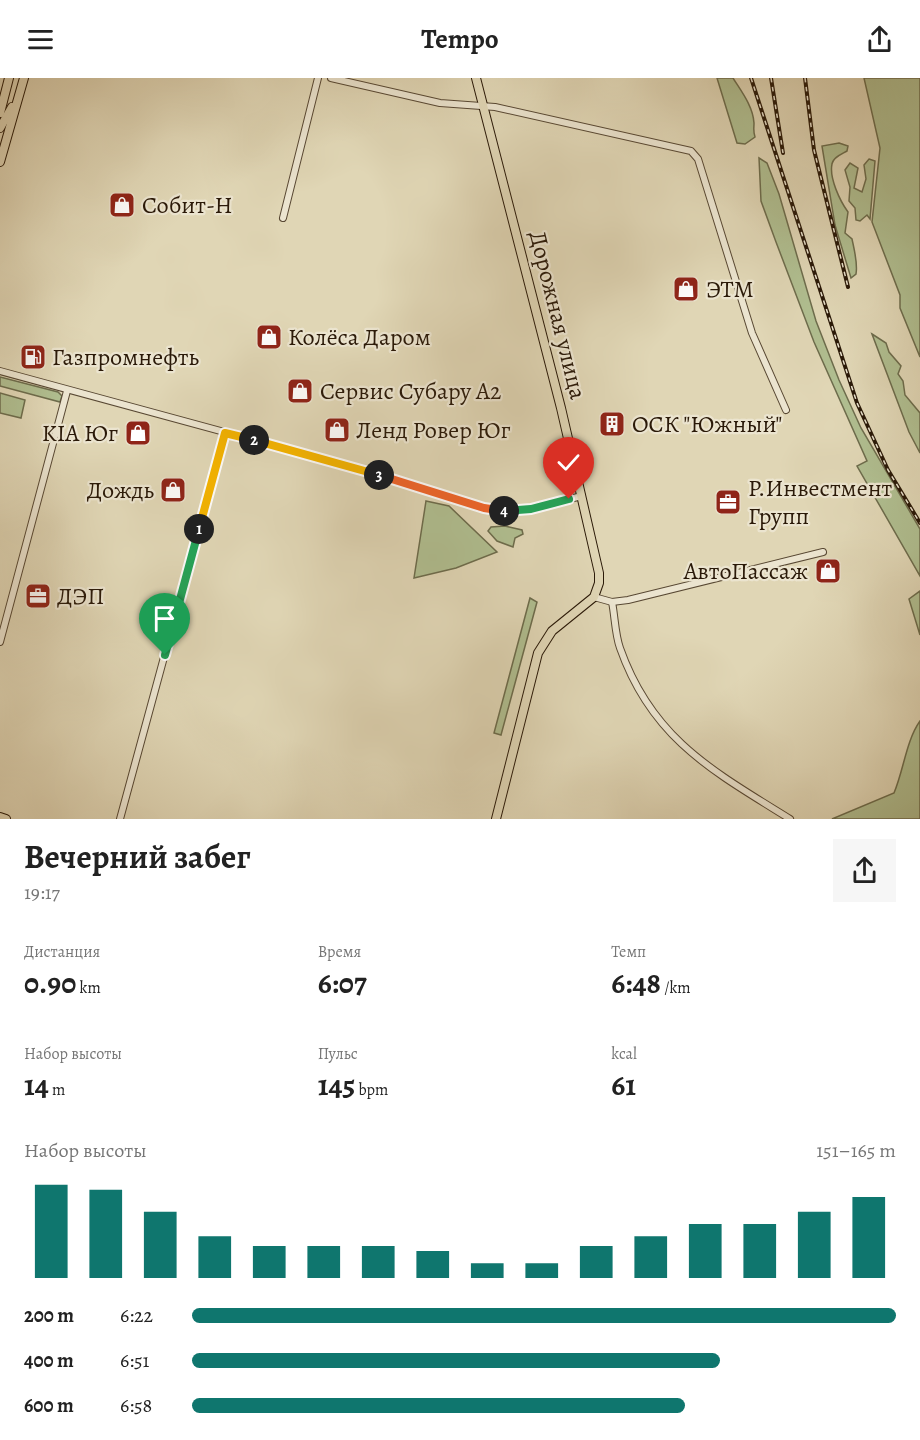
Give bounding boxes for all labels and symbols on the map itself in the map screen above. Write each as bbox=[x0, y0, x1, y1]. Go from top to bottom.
place label: Собит-Н bbox=[142, 189, 233, 221]
shop icon: Собит-Н bbox=[107, 190, 137, 220]
street label: Дорожная улица bbox=[522, 227, 594, 403]
place label: ЭТМ bbox=[706, 273, 754, 305]
shop icon: ЭТМ bbox=[671, 274, 701, 304]
place label: Колёса Даром bbox=[288, 321, 431, 353]
shop icon: Колёса Даром bbox=[254, 322, 284, 352]
place label: Газпромнефть bbox=[52, 341, 199, 373]
fuel station icon: Газпромнефть bbox=[18, 342, 48, 372]
place label: Сервис Субару А2 bbox=[320, 375, 501, 407]
shop icon: Сервис Субару А2 bbox=[285, 376, 315, 406]
place label: ОСК "Южный" bbox=[632, 408, 782, 440]
building icon: ОСК "Южный" bbox=[597, 409, 627, 439]
place label: Ленд Ровер Юг bbox=[356, 414, 511, 446]
shop icon: Ленд Ровер Юг bbox=[322, 415, 352, 445]
place label: KIA Юг bbox=[42, 417, 118, 449]
shop icon: KIA Юг bbox=[123, 418, 153, 448]
pin: 2 bbox=[239, 425, 269, 455]
pin bbox=[543, 437, 594, 499]
pin: 3 bbox=[364, 460, 394, 490]
place label: Р.Инвестмент Групп bbox=[748, 472, 893, 532]
place label: Дождь bbox=[87, 474, 155, 506]
shop icon: Дождь bbox=[158, 475, 188, 505]
office icon: Р.Инвестмент Групп bbox=[713, 487, 743, 517]
pin: 4 bbox=[489, 496, 519, 526]
pin: 1 bbox=[184, 514, 214, 544]
place label: АвтоПассаж bbox=[683, 555, 808, 587]
shop icon: АвтоПассаж bbox=[813, 556, 843, 586]
place label: ДЭП bbox=[57, 580, 104, 612]
office icon: ДЭП bbox=[23, 581, 53, 611]
pin bbox=[139, 593, 190, 655]

